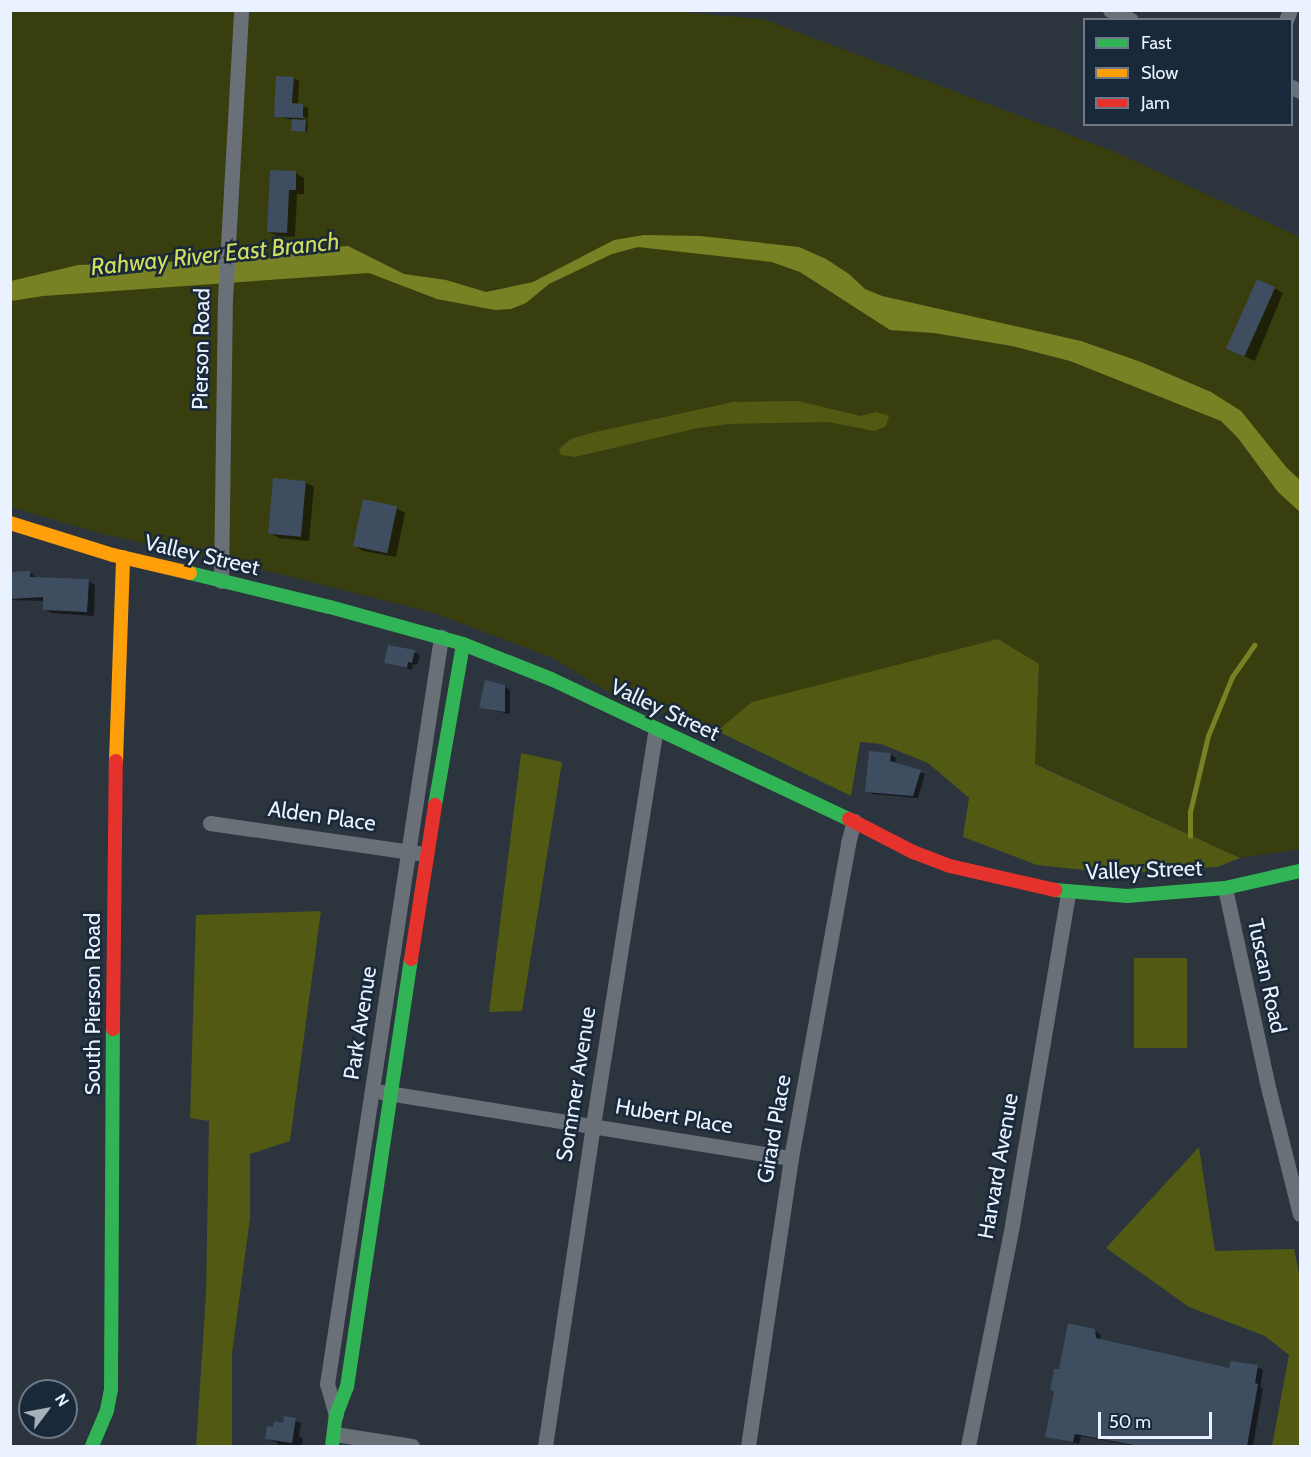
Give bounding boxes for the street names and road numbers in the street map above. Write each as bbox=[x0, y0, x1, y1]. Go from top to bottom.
street label: Pierson Road bbox=[187, 288, 215, 410]
street label: Valley Street bbox=[142, 529, 262, 581]
street label: Valley Street bbox=[606, 673, 724, 747]
street label: Alden Place bbox=[266, 795, 378, 837]
street label: Valley Street bbox=[1085, 855, 1203, 885]
street label: South Pierson Road bbox=[80, 913, 106, 1095]
street label: Tuscan Road bbox=[1242, 917, 1292, 1035]
street label: Park Avenue bbox=[338, 964, 382, 1082]
street label: Sommer Avenue bbox=[551, 1005, 601, 1163]
street label: Girard Place bbox=[751, 1073, 797, 1185]
street label: Harvard Avenue bbox=[972, 1091, 1024, 1241]
street label: Hubert Place bbox=[613, 1093, 735, 1139]

